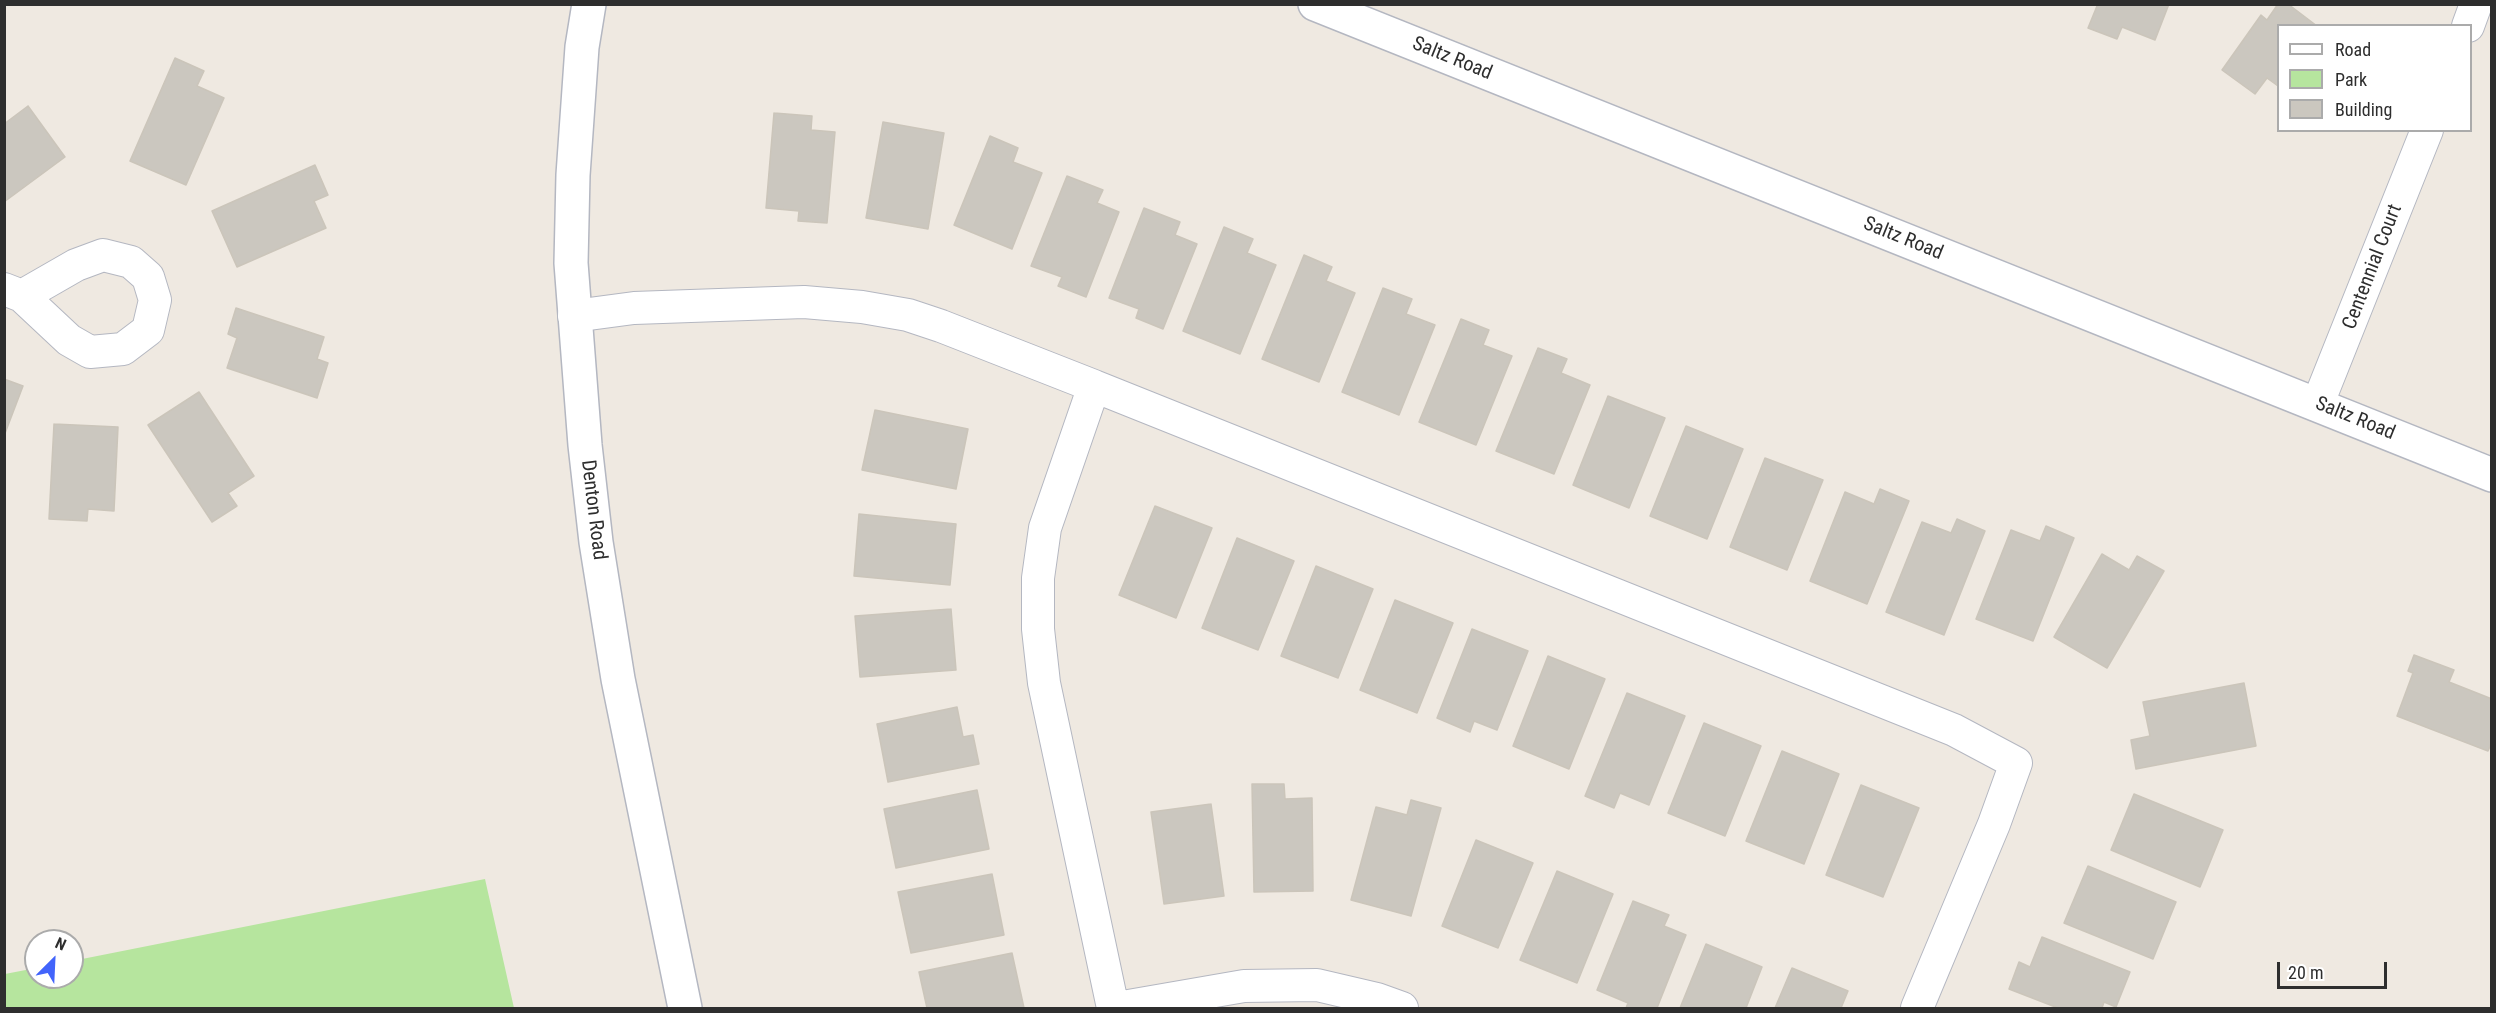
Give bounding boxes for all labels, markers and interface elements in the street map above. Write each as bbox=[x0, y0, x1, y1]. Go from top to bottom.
legend bbox=[2277, 24, 2472, 132]
street label: Saltz Road bbox=[1409, 32, 1495, 86]
text: Road bbox=[2335, 39, 2371, 60]
text: Park bbox=[2335, 69, 2367, 90]
text: Building bbox=[2335, 99, 2392, 120]
street label: Centennial Court bbox=[2338, 201, 2408, 333]
street label: Saltz Road bbox=[1860, 212, 1946, 266]
street label: Saltz Road bbox=[2312, 392, 2398, 446]
street label: Denton Road bbox=[575, 459, 611, 561]
north arrow bbox=[24, 929, 84, 989]
text: N bbox=[52, 933, 69, 955]
scale bar bbox=[2280, 950, 2390, 988]
text: 20 m bbox=[2288, 962, 2323, 983]

